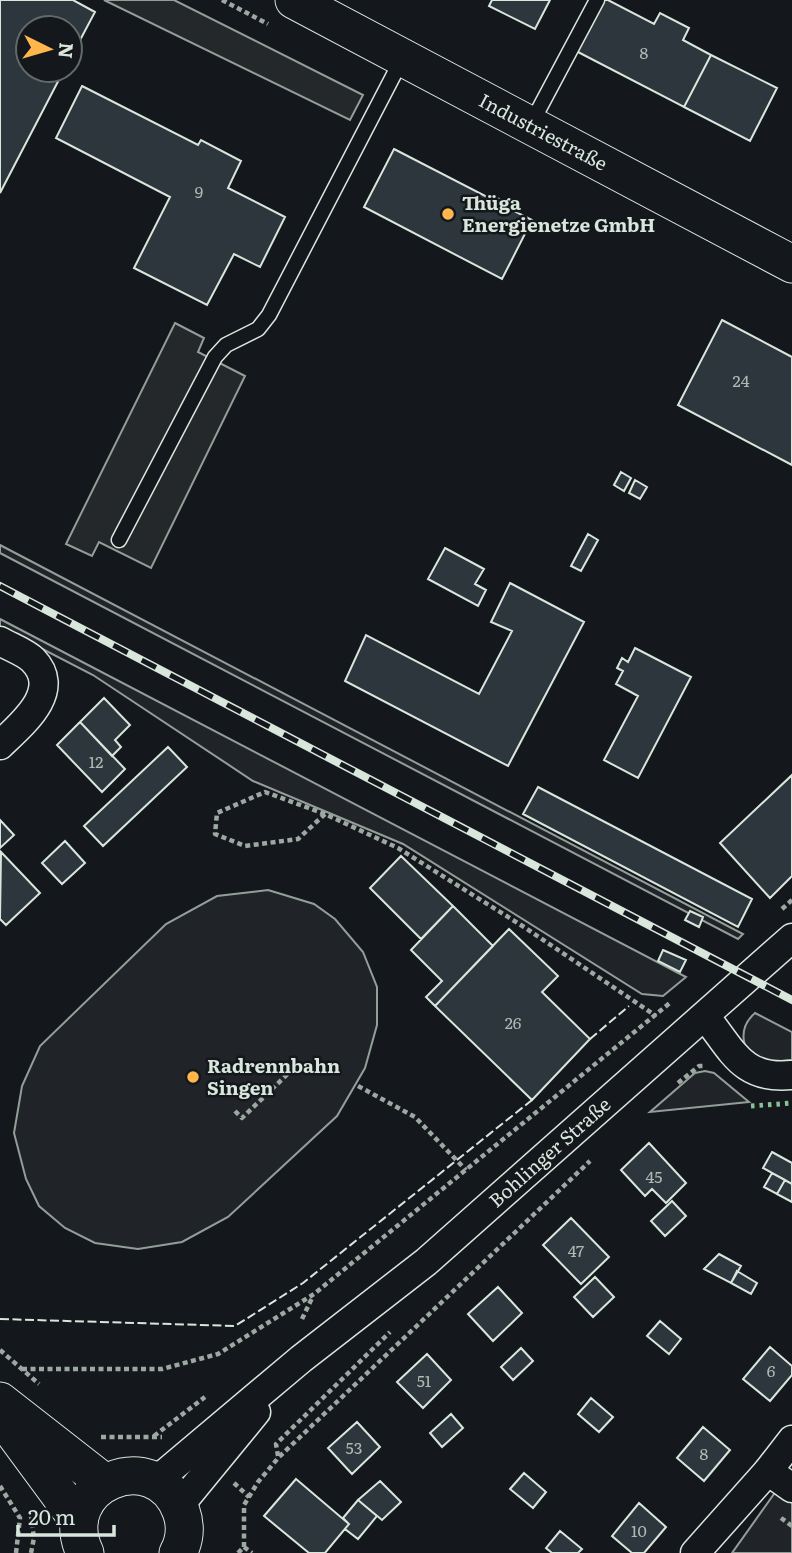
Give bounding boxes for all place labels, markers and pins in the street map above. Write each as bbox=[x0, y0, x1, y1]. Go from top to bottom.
place label: Thüga Energienetze GmbH bbox=[462, 188, 655, 238]
marker: Thüga Energienetze GmbH bbox=[440, 206, 456, 222]
place label: Radrennbahn Singen bbox=[207, 1051, 340, 1101]
marker: Radrennbahn Singen bbox=[185, 1069, 201, 1085]

